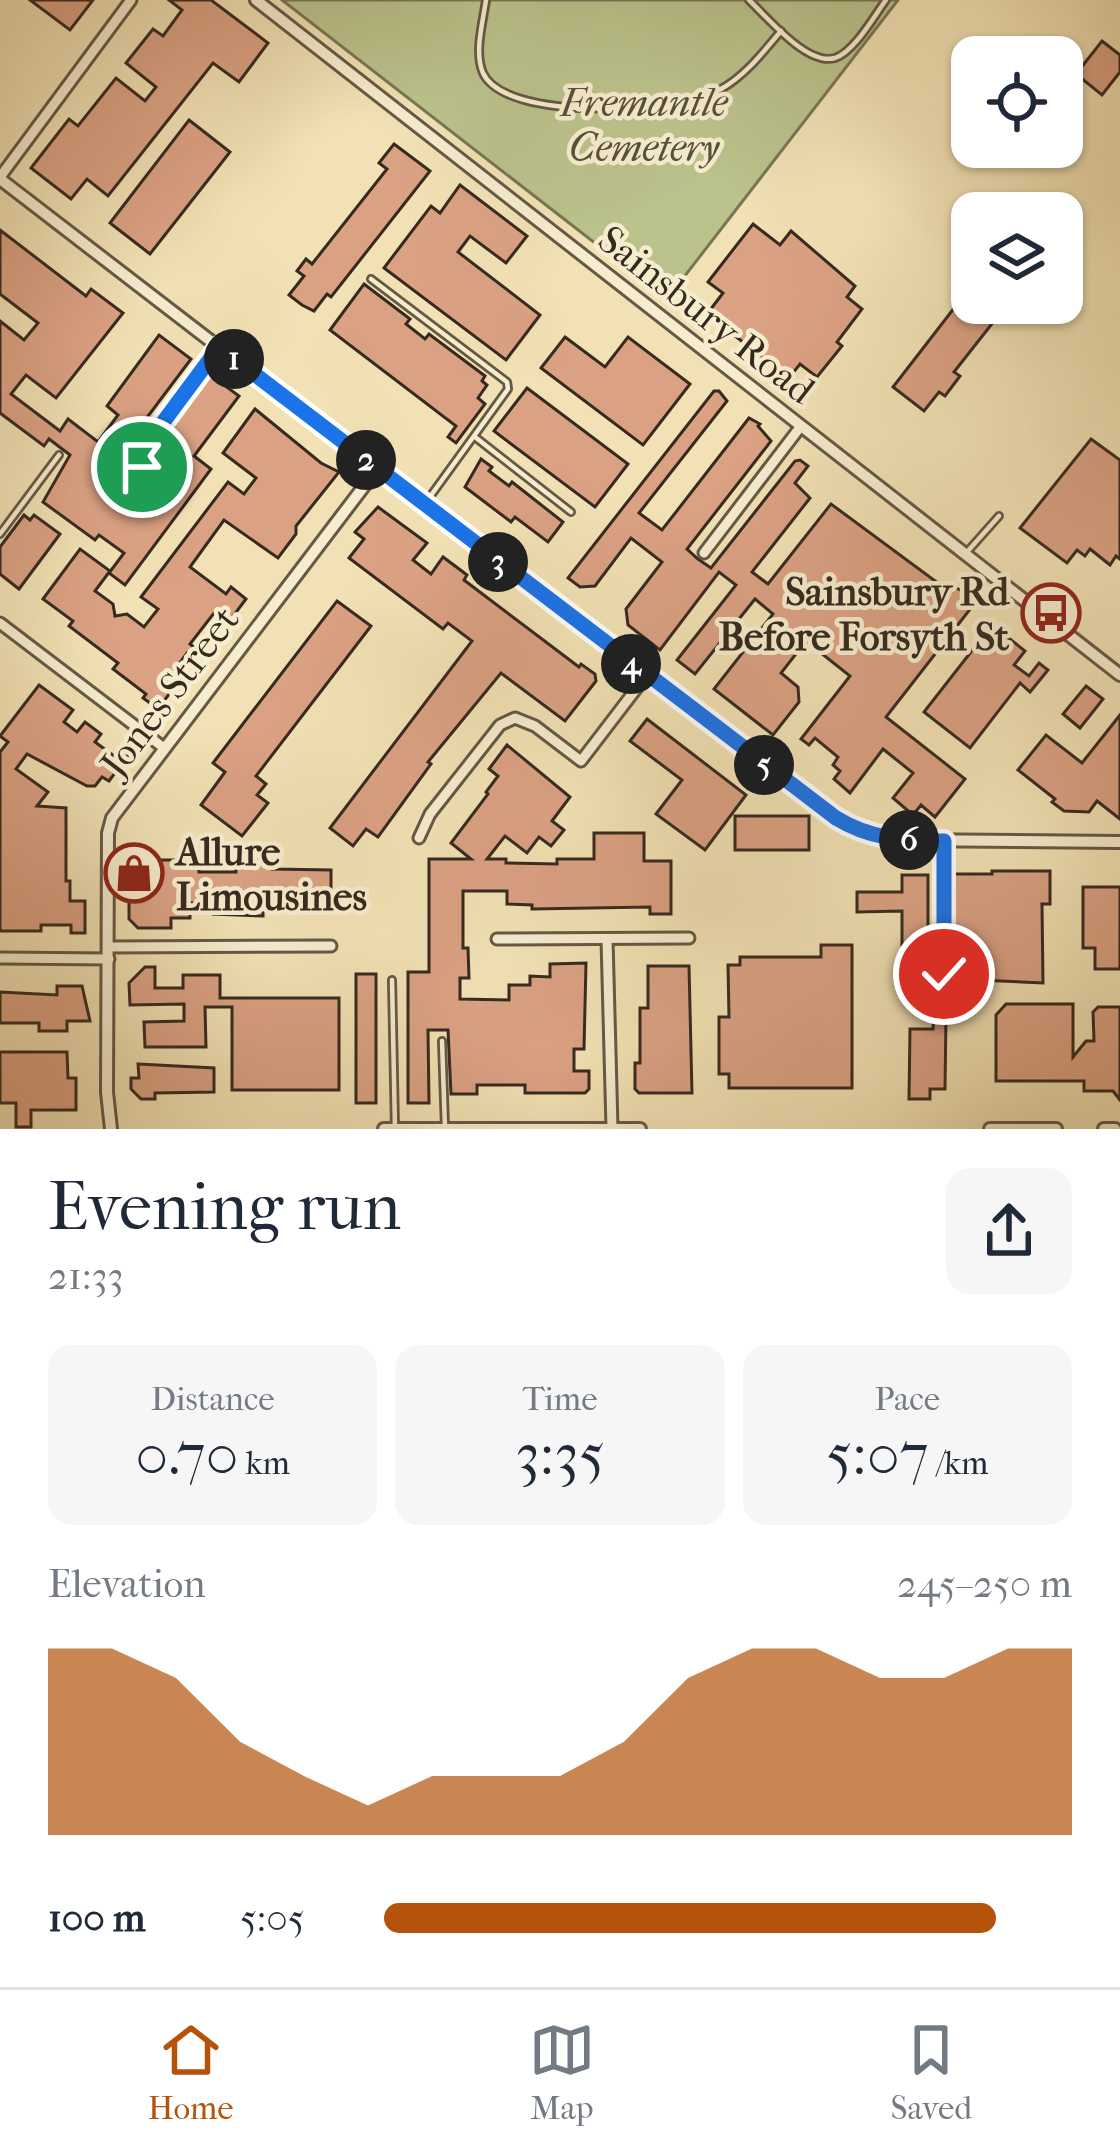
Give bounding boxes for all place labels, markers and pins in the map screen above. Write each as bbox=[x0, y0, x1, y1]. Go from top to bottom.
pin: 1 bbox=[204, 329, 264, 389]
pin bbox=[91, 416, 193, 518]
pin: 2 bbox=[336, 430, 396, 490]
pin: 3 bbox=[468, 532, 528, 592]
place label: Sainsbury Rd Before Forsyth St bbox=[719, 569, 1011, 660]
bus stop icon: Sainsbury Rd Before Forsyth St bbox=[1020, 582, 1082, 644]
pin: 4 bbox=[601, 634, 661, 694]
pin: 5 bbox=[734, 735, 794, 795]
pin: 6 bbox=[879, 810, 939, 870]
place label: Allure Limousines bbox=[174, 829, 367, 920]
shop icon: Allure Limousines bbox=[103, 842, 165, 904]
pin bbox=[893, 923, 995, 1025]

